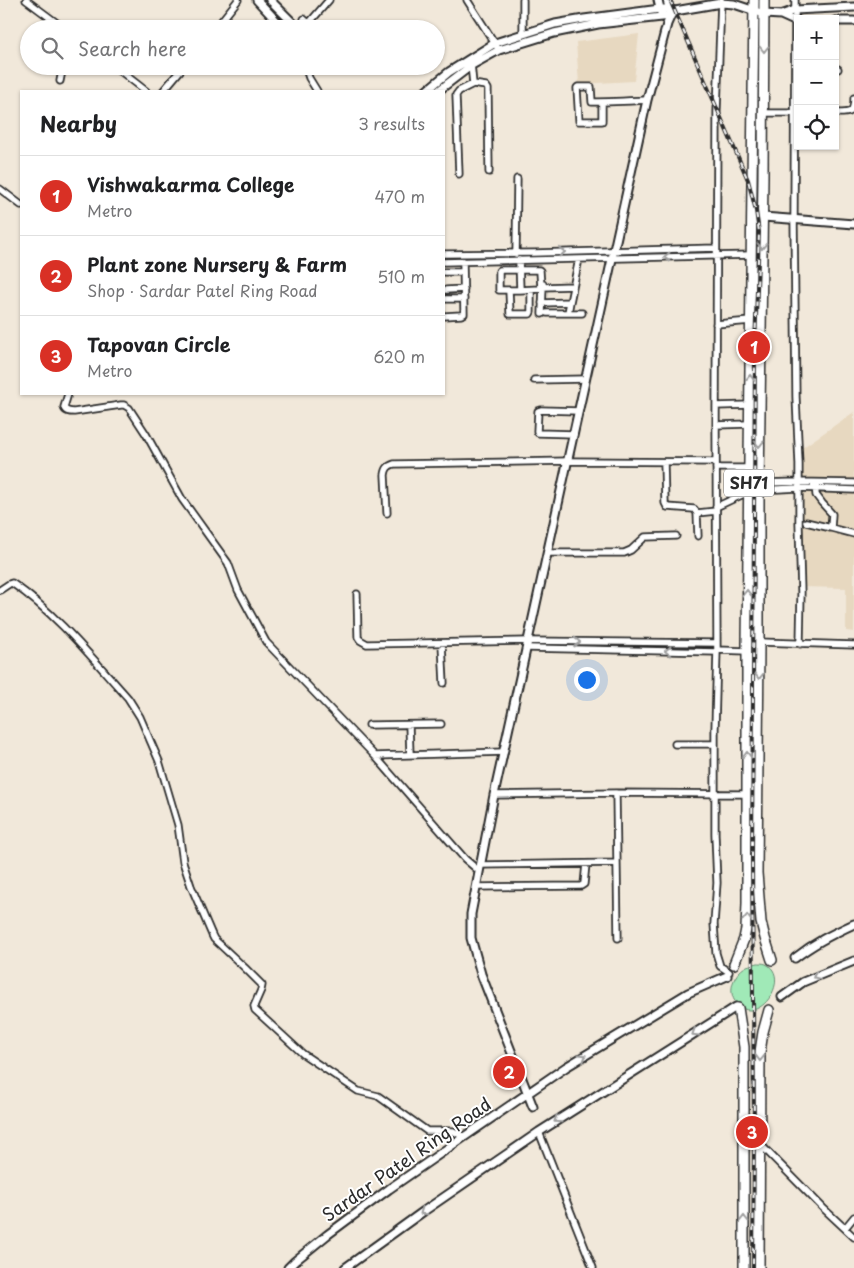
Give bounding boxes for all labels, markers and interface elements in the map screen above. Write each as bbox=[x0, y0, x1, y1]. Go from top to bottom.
map controls bbox=[794, 15, 839, 150]
button: + bbox=[794, 15, 839, 60]
search box bbox=[20, 20, 445, 75]
icon: search bbox=[38, 34, 66, 62]
text: Search here bbox=[78, 34, 187, 62]
one-way arrow bbox=[759, 45, 769, 53]
button: − bbox=[794, 60, 839, 105]
button: locate bbox=[794, 105, 839, 150]
text: Nearby bbox=[40, 107, 117, 139]
text: 3 results bbox=[358, 111, 425, 135]
text: Vishwakarma College bbox=[87, 170, 294, 198]
text: 1 bbox=[52, 184, 60, 208]
text: 470 m bbox=[375, 184, 425, 208]
text: Metro bbox=[87, 198, 132, 222]
one-way arrow bbox=[757, 242, 768, 250]
one-way arrow bbox=[559, 247, 567, 258]
text: Plant zone Nursery & Farm bbox=[87, 250, 347, 278]
one-way arrow bbox=[663, 252, 670, 262]
text: 2 bbox=[50, 264, 62, 288]
text: 510 m bbox=[377, 264, 425, 288]
text: Shop · Sardar Patel Ring Road bbox=[87, 278, 318, 302]
pin: 1 bbox=[738, 328, 770, 366]
text: Tapovan Circle bbox=[87, 330, 230, 358]
text: 3 bbox=[51, 344, 61, 368]
text: 620 m bbox=[373, 344, 425, 368]
text: Metro bbox=[87, 358, 132, 382]
one-way arrow bbox=[745, 374, 755, 382]
one-way arrow bbox=[754, 440, 764, 448]
road number: SH71 bbox=[724, 469, 774, 496]
one-way arrow bbox=[742, 589, 752, 596]
one-way arrow bbox=[574, 637, 581, 647]
one-way arrow bbox=[663, 646, 671, 656]
your location bbox=[574, 667, 600, 693]
one-way arrow bbox=[754, 672, 764, 680]
one-way arrow bbox=[742, 751, 752, 759]
one-way arrow bbox=[741, 914, 752, 922]
one-way arrow bbox=[812, 969, 821, 980]
one-way arrow bbox=[691, 1027, 700, 1036]
pin: 2 bbox=[493, 1053, 525, 1091]
one-way arrow bbox=[577, 1054, 586, 1064]
one-way arrow bbox=[755, 1054, 766, 1062]
street label: Sardar Patel Ring Road bbox=[316, 1090, 496, 1227]
pin: 3 bbox=[736, 1113, 768, 1151]
one-way arrow bbox=[554, 1114, 563, 1123]
one-way arrow bbox=[419, 1206, 429, 1215]
one-way arrow bbox=[739, 1215, 749, 1223]

